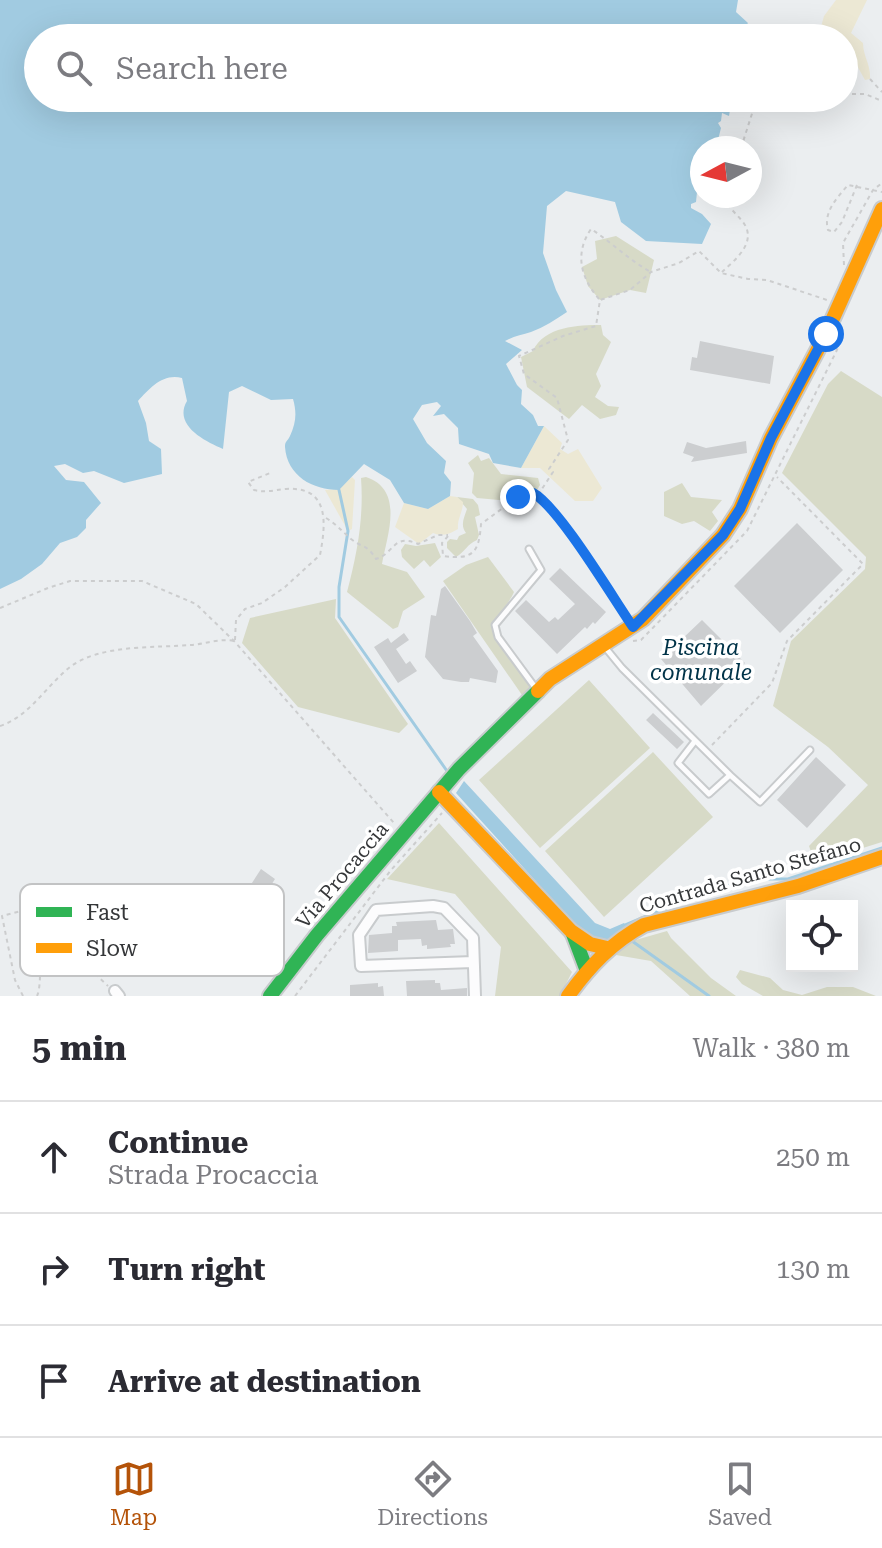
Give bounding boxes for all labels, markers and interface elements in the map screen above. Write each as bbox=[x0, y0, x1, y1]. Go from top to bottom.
search box bbox=[24, 24, 858, 112]
icon: search bbox=[52, 46, 96, 90]
text: Search here bbox=[116, 51, 288, 86]
north arrow bbox=[690, 136, 762, 208]
route start bbox=[808, 316, 844, 352]
route end bbox=[500, 479, 536, 515]
water label: Piscina comunale bbox=[650, 635, 752, 685]
street label: Via Procaccia bbox=[291, 817, 393, 933]
street label: Contrada Santo Stefano bbox=[636, 832, 864, 918]
legend bbox=[20, 884, 284, 976]
text: Fast bbox=[86, 900, 129, 925]
map controls bbox=[786, 900, 858, 972]
button: locate bbox=[786, 900, 858, 972]
text: Slow bbox=[86, 936, 139, 961]
text: 5 min bbox=[32, 1028, 127, 1068]
text: Walk · 380 m bbox=[692, 1033, 850, 1063]
text: Continue bbox=[108, 1125, 248, 1160]
icon: ahead bbox=[32, 1135, 76, 1179]
text: 250 m bbox=[776, 1142, 850, 1172]
text: Strada Procaccia bbox=[108, 1160, 318, 1190]
icon: right bbox=[32, 1247, 76, 1291]
text: Turn right bbox=[108, 1252, 265, 1287]
text: 130 m bbox=[776, 1254, 850, 1284]
icon: arrive bbox=[32, 1359, 76, 1403]
text: Arrive at destination bbox=[108, 1364, 421, 1399]
tab: Map bbox=[110, 1457, 157, 1530]
tab: Directions bbox=[377, 1457, 488, 1530]
tab: Saved bbox=[708, 1457, 772, 1530]

